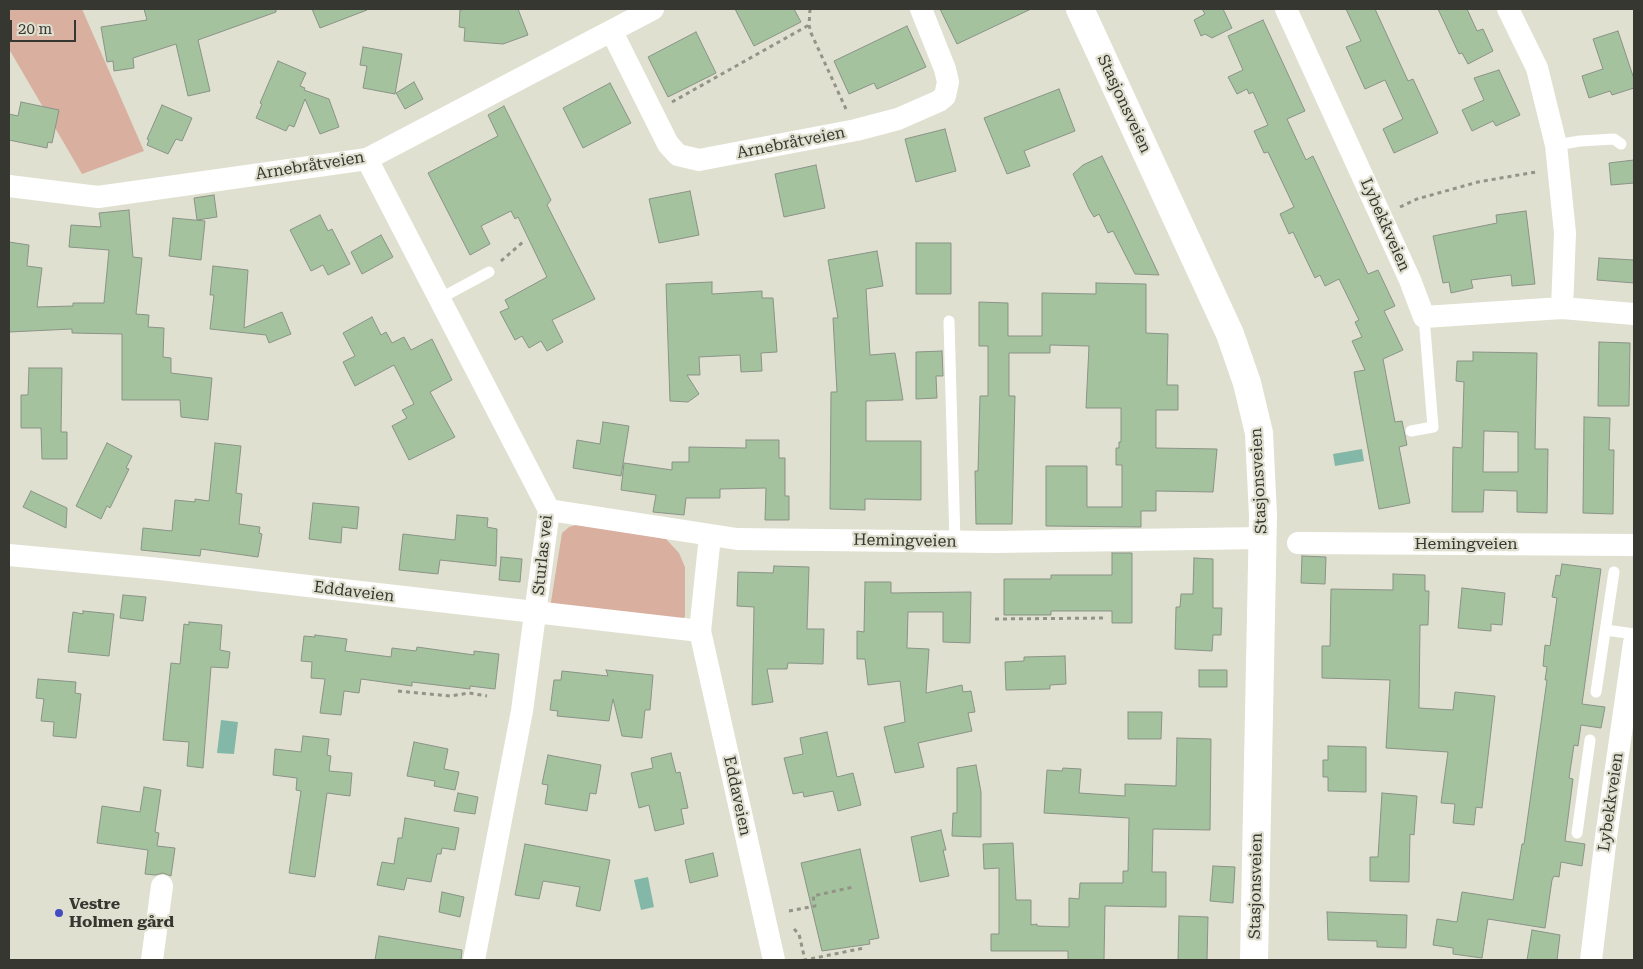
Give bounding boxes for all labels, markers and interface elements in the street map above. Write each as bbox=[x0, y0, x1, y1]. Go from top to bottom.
scale bar bbox=[12, 10, 79, 42]
text: 20 m bbox=[18, 20, 52, 38]
street label: Stasjonsveien bbox=[1093, 52, 1155, 156]
street label: Arnebråtveien bbox=[735, 123, 847, 163]
street label: Arnebråtveien bbox=[254, 148, 366, 184]
street label: Lybekkveien bbox=[1356, 176, 1414, 274]
street label: Stasjonsveien bbox=[1247, 427, 1271, 535]
street label: Sturlas vei bbox=[529, 514, 557, 596]
street label: Hemingveien bbox=[853, 531, 957, 551]
street label: Hemingveien bbox=[1414, 534, 1518, 554]
street label: Eddaveien bbox=[313, 578, 395, 606]
street label: Lybekkveien bbox=[1595, 751, 1627, 853]
street label: Eddaveien bbox=[719, 754, 755, 838]
street label: Stasjonsveien bbox=[1245, 833, 1267, 939]
place label: Vestre Holmen gård bbox=[69, 894, 174, 932]
marker: Vestre Holmen gård bbox=[53, 907, 65, 919]

